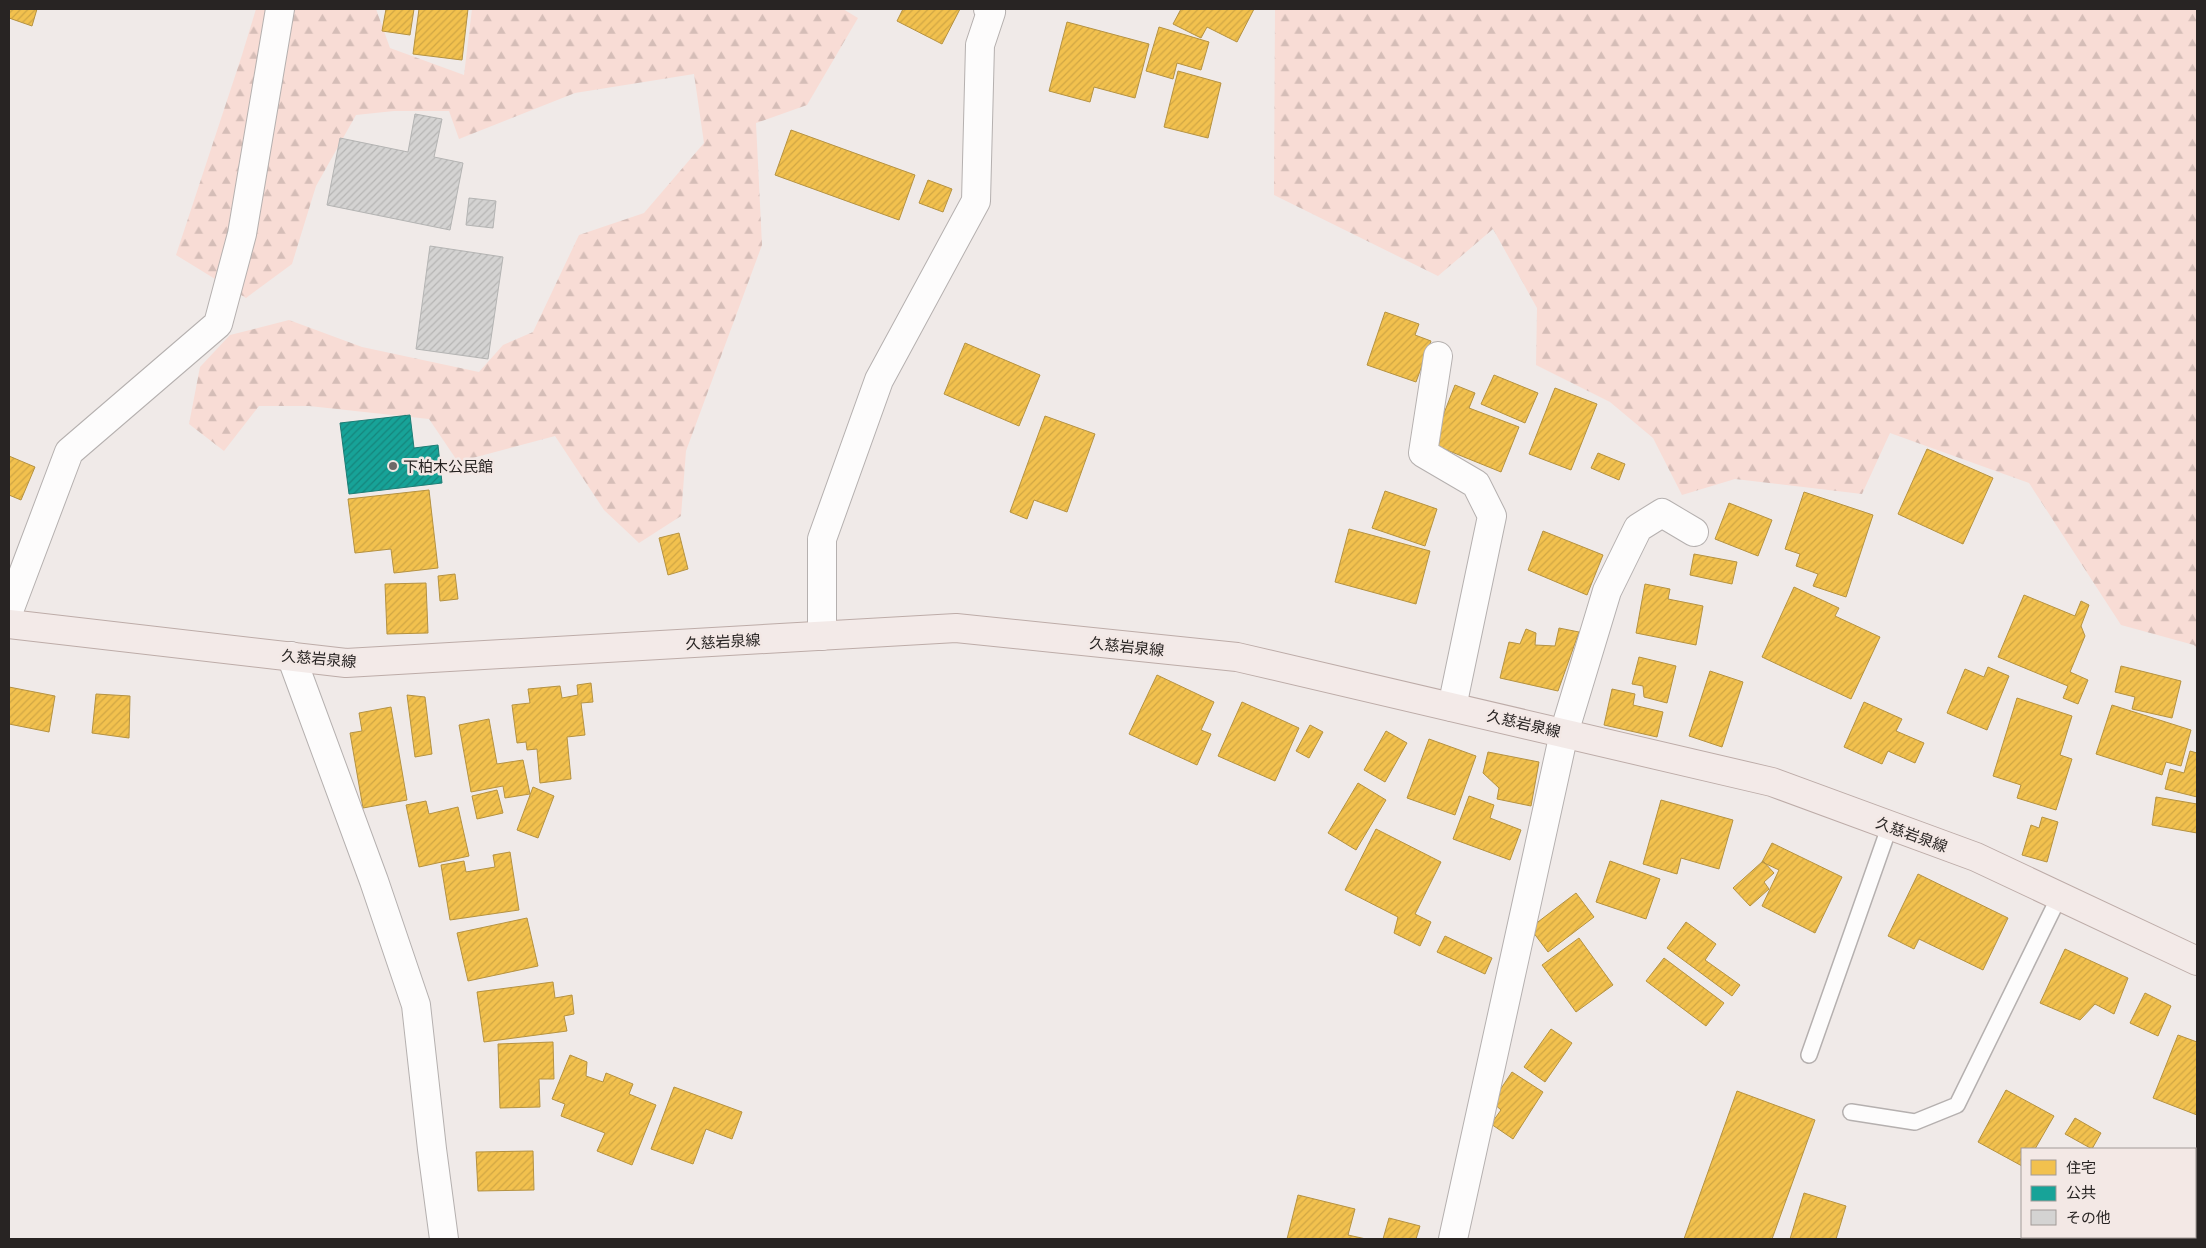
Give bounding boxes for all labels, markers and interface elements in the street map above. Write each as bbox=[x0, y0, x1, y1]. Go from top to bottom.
place label: 下柏木公民館 bbox=[403, 457, 493, 475]
marker: 下柏木公民館 bbox=[387, 460, 399, 472]
street label: 久慈岩泉線 bbox=[685, 630, 761, 652]
street label: 久慈岩泉線 bbox=[1089, 633, 1165, 659]
street label: 久慈岩泉線 bbox=[281, 646, 357, 670]
street label: 久慈岩泉線 bbox=[1485, 706, 1563, 740]
street label: 久慈岩泉線 bbox=[1874, 813, 1950, 855]
legend bbox=[2021, 1148, 2196, 1238]
text: 住宅 bbox=[2066, 1158, 2096, 1176]
text: 公共 bbox=[2066, 1183, 2096, 1201]
text: その他 bbox=[2066, 1208, 2111, 1226]

